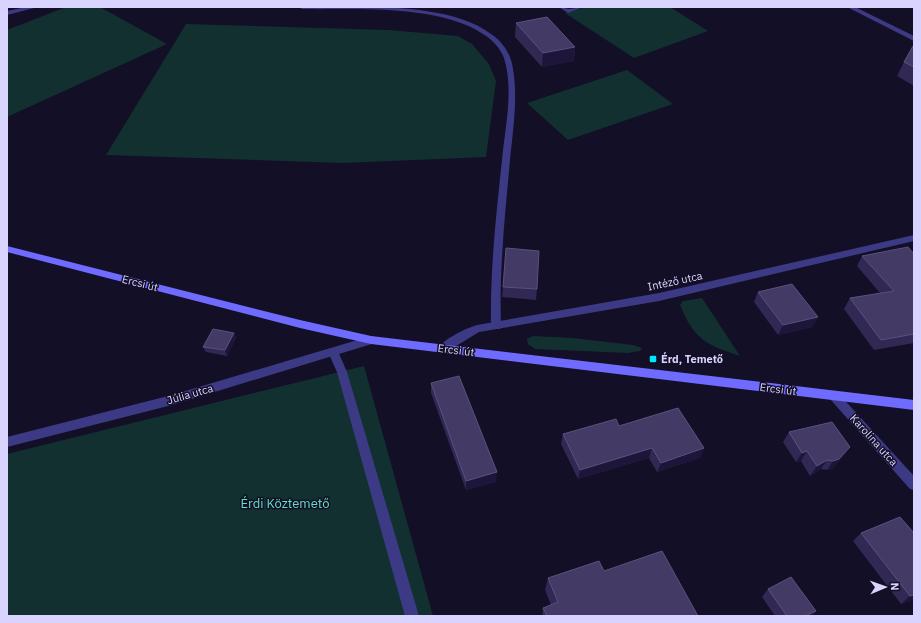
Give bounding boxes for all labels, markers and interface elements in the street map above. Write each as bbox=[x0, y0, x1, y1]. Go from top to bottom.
street label: Intéző utca bbox=[646, 268, 704, 294]
street label: Ercsi út bbox=[120, 272, 160, 294]
street label: Ercsi út bbox=[437, 341, 475, 359]
place label: Érd, Temető bbox=[661, 351, 723, 366]
marker: Érd, Temető bbox=[648, 354, 658, 364]
street label: Ercsi út bbox=[759, 380, 797, 398]
street label: Júlia utca bbox=[165, 381, 215, 407]
street label: Karolina utca bbox=[847, 411, 901, 469]
park label: Érdi Köztemető bbox=[240, 495, 330, 512]
north arrow bbox=[865, 567, 905, 607]
text: N bbox=[888, 582, 902, 591]

